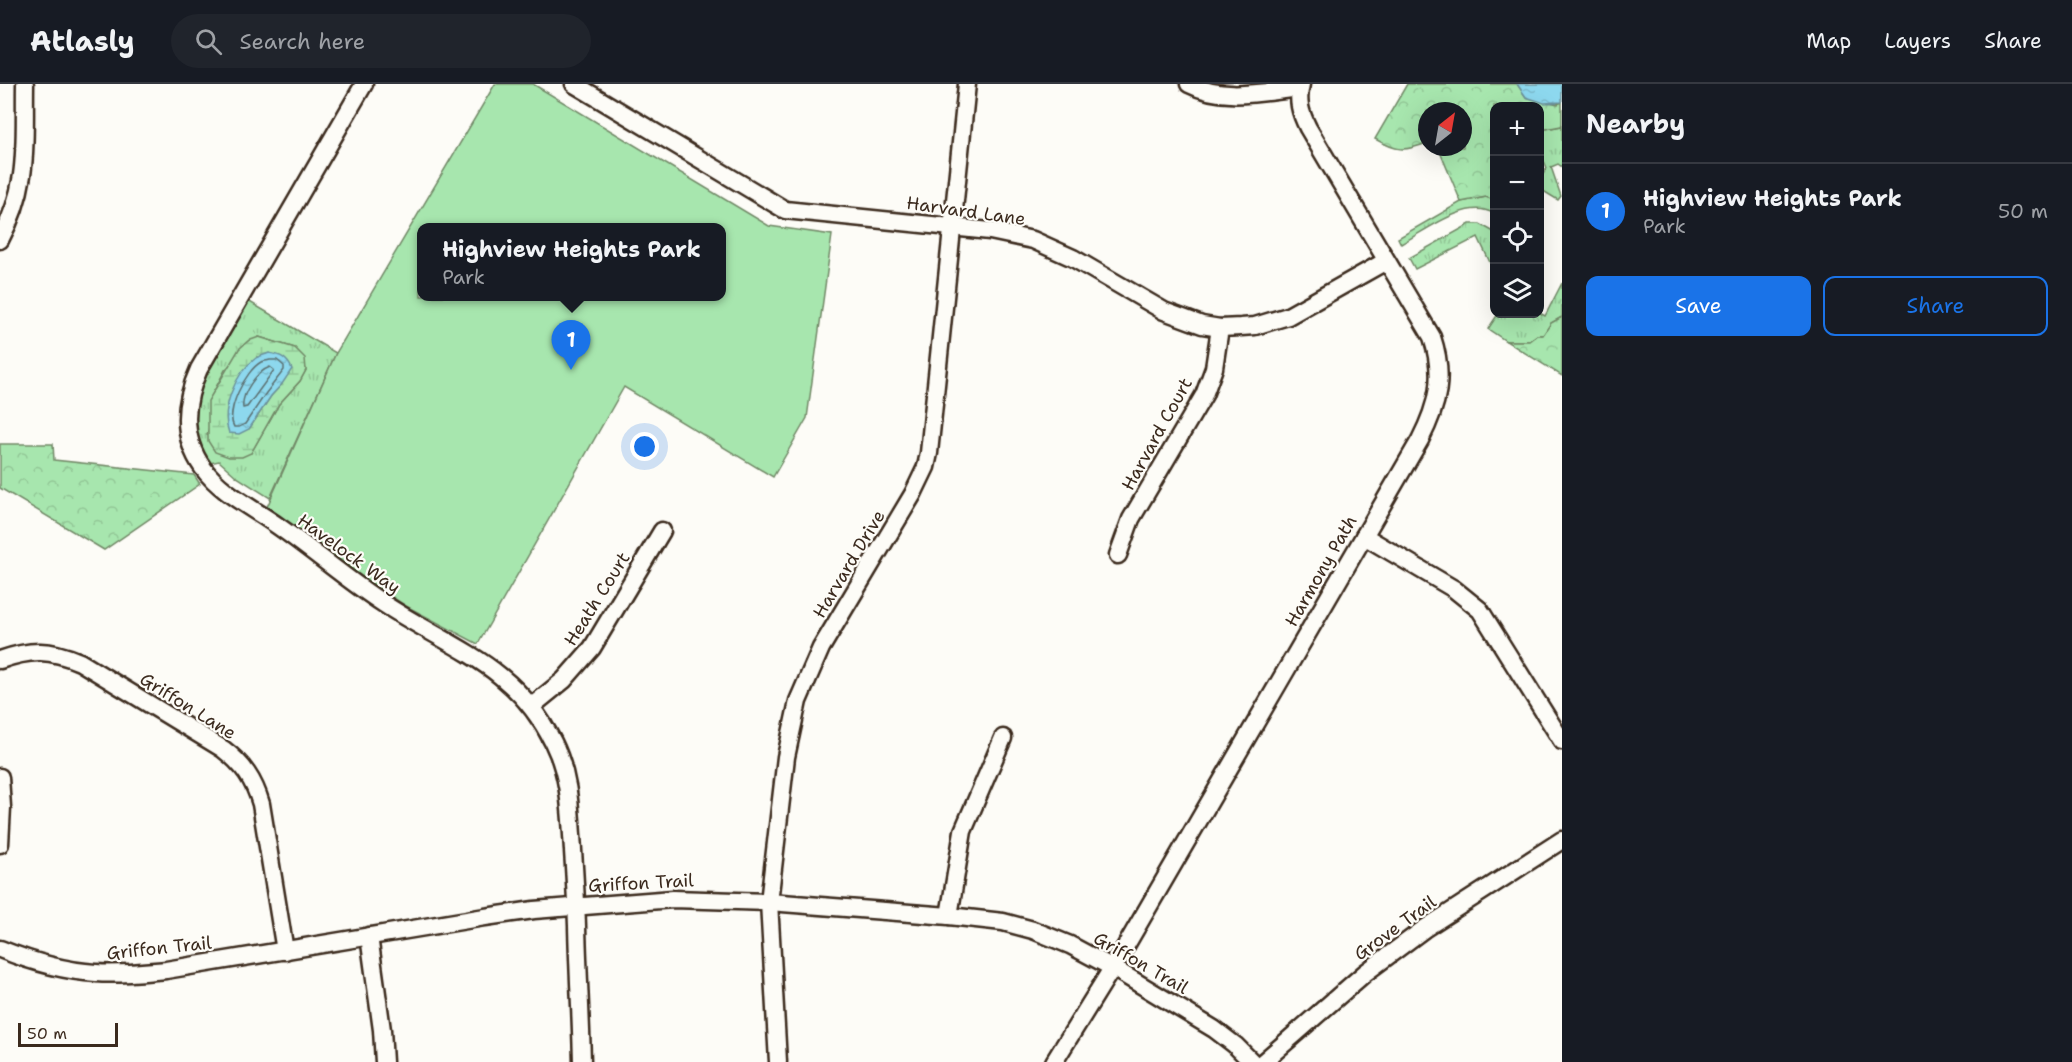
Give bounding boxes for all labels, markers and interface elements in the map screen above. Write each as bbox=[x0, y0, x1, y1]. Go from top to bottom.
search box bbox=[171, 14, 591, 68]
text: Atlasly bbox=[30, 22, 135, 60]
icon: search bbox=[192, 25, 225, 58]
text: Search here bbox=[240, 27, 365, 56]
text: Map bbox=[1806, 27, 1851, 55]
text: Layers bbox=[1884, 27, 1951, 55]
text: Share bbox=[1984, 27, 2042, 55]
north arrow bbox=[1418, 102, 1472, 156]
map controls bbox=[1490, 102, 1544, 318]
button: + bbox=[1490, 102, 1544, 156]
text: Nearby bbox=[1586, 106, 1685, 141]
button: − bbox=[1490, 156, 1544, 210]
text: Highview Heights Park bbox=[1643, 184, 1902, 213]
street label: Harvard Lane bbox=[905, 191, 1027, 231]
text: 1 bbox=[1601, 198, 1610, 224]
text: 50 m bbox=[1998, 198, 2048, 224]
button: locate bbox=[1490, 210, 1544, 264]
text: Park bbox=[1643, 213, 1686, 239]
popup bbox=[417, 223, 726, 301]
text: Highview Heights Park bbox=[442, 235, 701, 264]
text: Park bbox=[442, 264, 485, 290]
button: layers bbox=[1490, 264, 1544, 318]
button: Save bbox=[1586, 276, 1811, 336]
button: Share bbox=[1823, 276, 2048, 336]
pin: 1 bbox=[552, 320, 590, 370]
street label: Harvard Court bbox=[1116, 373, 1198, 495]
your location bbox=[630, 432, 659, 461]
street label: Harvard Drive bbox=[807, 506, 891, 622]
street label: Havelock Way bbox=[293, 508, 405, 600]
street label: Harmony Path bbox=[1279, 511, 1363, 631]
street label: Heath Court bbox=[559, 547, 635, 651]
street label: Griffon Lane bbox=[135, 667, 241, 745]
street label: Griffon Trail bbox=[588, 868, 695, 898]
street label: Grove Trail bbox=[1349, 890, 1441, 966]
street label: Griffon Trail bbox=[1089, 926, 1193, 1000]
street label: Griffon Trail bbox=[105, 930, 213, 965]
scale bar bbox=[18, 1020, 118, 1048]
text: 50 m bbox=[27, 1023, 67, 1044]

